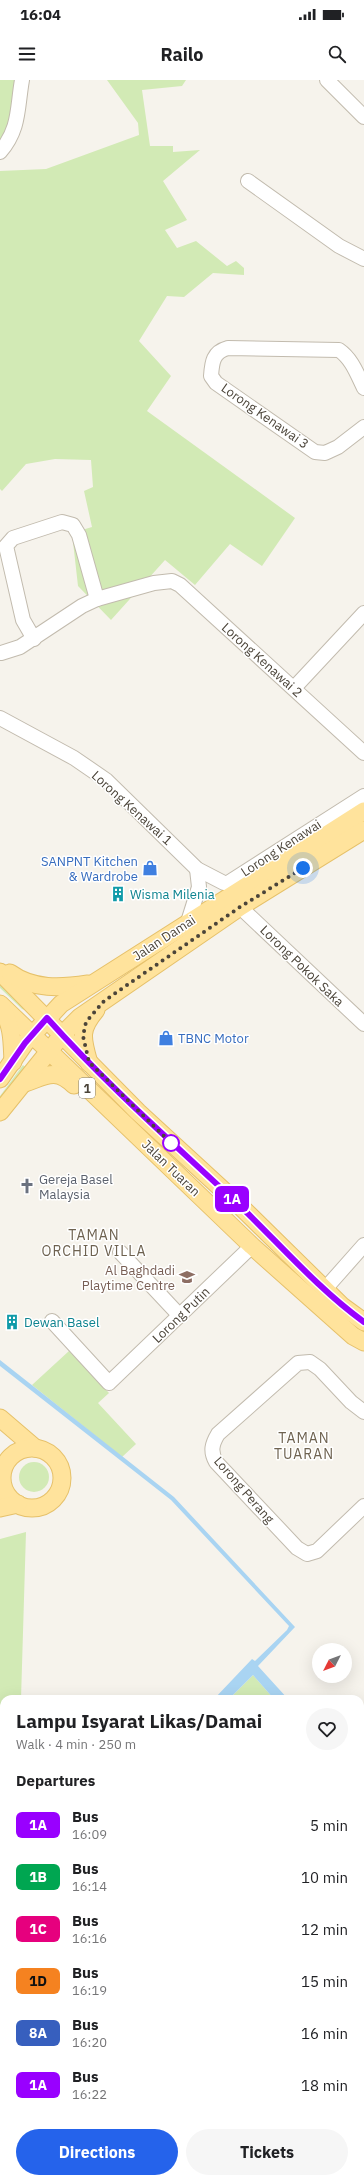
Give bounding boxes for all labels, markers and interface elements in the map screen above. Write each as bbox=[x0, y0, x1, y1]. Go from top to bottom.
text: 16:04 bbox=[20, 5, 61, 24]
icon: menu bbox=[16, 43, 38, 65]
text: Railo bbox=[161, 43, 203, 66]
icon: search bbox=[326, 43, 348, 65]
street label: Lorong Kenawai 3 bbox=[218, 379, 312, 453]
street label: Lorong Kenawai 2 bbox=[218, 619, 306, 701]
street label: Lorong Kenawai 1 bbox=[88, 767, 176, 849]
street label: Lorong Kenawai bbox=[238, 816, 324, 880]
place label: SANPNT Kitchen & Wardrobe bbox=[41, 853, 138, 885]
your location bbox=[293, 858, 313, 878]
shop icon: SANPNT Kitchen & Wardrobe bbox=[141, 859, 159, 877]
building icon: Wisma Milenia bbox=[109, 885, 127, 903]
place label: Wisma Milenia bbox=[130, 886, 215, 903]
street label: Jalan Damai bbox=[129, 911, 199, 965]
street label: Lorong Pokok Saka bbox=[257, 922, 347, 1010]
shop icon: TBNC Motor bbox=[157, 1029, 175, 1047]
place label: TBNC Motor bbox=[178, 1030, 249, 1047]
road number: 1 bbox=[79, 1078, 95, 1098]
unlabelled marker bbox=[162, 1134, 180, 1152]
street label: Jalan Tuaran bbox=[138, 1136, 204, 1200]
place label: Gereja Basel Malaysia bbox=[39, 1171, 113, 1203]
church icon: Gereja Basel Malaysia bbox=[18, 1177, 36, 1195]
line badge: 1A bbox=[214, 1186, 250, 1212]
text: 1A bbox=[223, 1190, 241, 1208]
district label: TAMAN ORCHID VILLA bbox=[41, 1226, 147, 1260]
place label: Al Baghdadi Playtime Centre bbox=[82, 1262, 175, 1294]
school or university icon: Al Baghdadi Playtime Centre bbox=[178, 1268, 196, 1286]
street label: Lorong Putin bbox=[149, 1283, 213, 1347]
building icon: Dewan Basel bbox=[3, 1313, 21, 1331]
place label: Dewan Basel bbox=[24, 1314, 100, 1331]
district label: TAMAN TUARAN bbox=[274, 1429, 334, 1463]
street label: Lorong Perang bbox=[210, 1453, 278, 1527]
north arrow bbox=[312, 1643, 352, 1683]
map controls bbox=[312, 1643, 352, 1683]
button: heart bbox=[306, 1708, 348, 1750]
text: Lampu Isyarat Likas/Damai bbox=[16, 1709, 262, 1733]
text: Walk · 4 min · 250 m bbox=[16, 1736, 136, 1753]
text: Departures bbox=[16, 1771, 95, 1790]
text: Bus bbox=[72, 1807, 99, 1826]
text: 1A bbox=[29, 1816, 47, 1834]
text: 5 min bbox=[310, 1816, 348, 1835]
text: 16:09 bbox=[72, 1826, 107, 1843]
text: Bus bbox=[72, 1859, 99, 1878]
text: 1B bbox=[29, 1868, 47, 1886]
text: 10 min bbox=[301, 1868, 348, 1887]
text: 16:14 bbox=[72, 1878, 107, 1895]
text: Bus bbox=[72, 1911, 99, 1930]
text: 1C bbox=[29, 1920, 47, 1938]
text: 12 min bbox=[301, 1920, 348, 1939]
text: 16:16 bbox=[72, 1930, 107, 1947]
text: Bus bbox=[72, 1963, 99, 1982]
text: 1D bbox=[29, 1972, 47, 1990]
text: 15 min bbox=[301, 1972, 348, 1991]
text: 16:19 bbox=[72, 1982, 107, 1999]
text: Bus bbox=[72, 2015, 99, 2034]
text: 8A bbox=[29, 2024, 47, 2042]
text: 16 min bbox=[301, 2024, 348, 2043]
text: 16:20 bbox=[72, 2034, 107, 2051]
text: Bus bbox=[72, 2067, 99, 2086]
text: 1A bbox=[29, 2076, 47, 2094]
text: 18 min bbox=[301, 2076, 348, 2095]
text: 16:22 bbox=[72, 2086, 107, 2103]
button: Directions bbox=[16, 2129, 178, 2175]
button: Tickets bbox=[186, 2129, 348, 2175]

